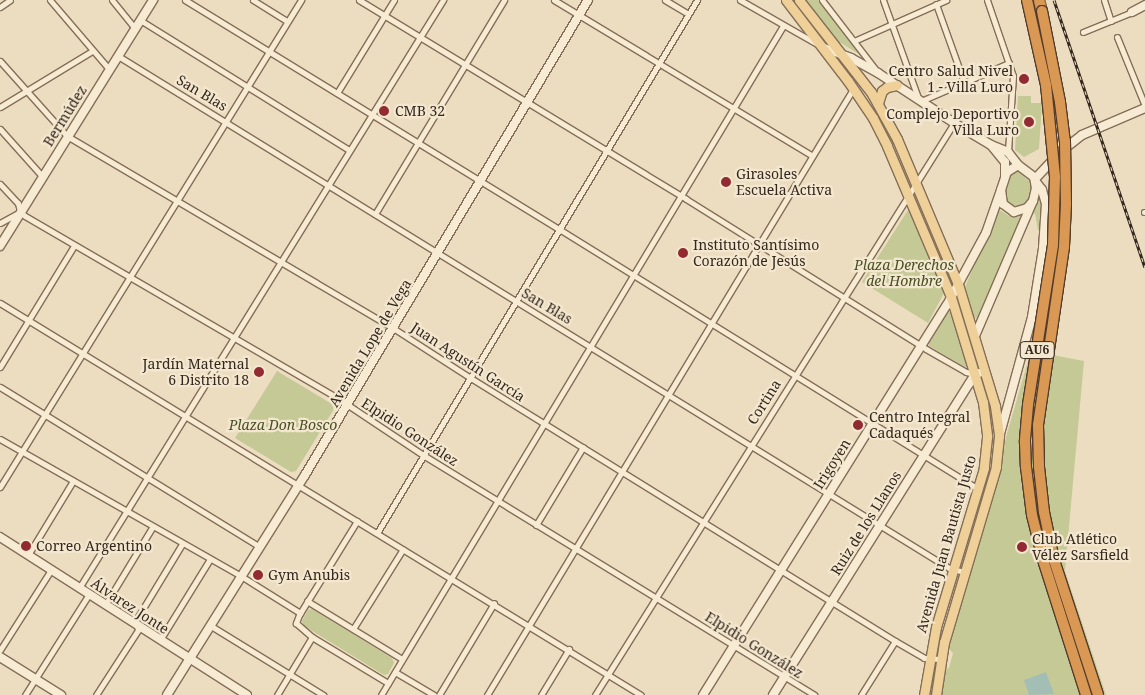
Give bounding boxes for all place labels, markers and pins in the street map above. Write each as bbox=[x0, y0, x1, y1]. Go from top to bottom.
place label: Centro Salud Nivel 1 - Villa Luro bbox=[889, 63, 1013, 95]
marker: Centro Salud Nivel 1 - Villa Luro bbox=[1017, 72, 1031, 86]
place label: CMB 32 bbox=[395, 103, 445, 119]
marker: CMB 32 bbox=[377, 104, 391, 118]
place label: Complejo Deportivo Villa Luro bbox=[886, 106, 1019, 138]
marker: Complejo Deportivo Villa Luro bbox=[1023, 116, 1035, 128]
place label: Girasoles Escuela Activa bbox=[736, 166, 832, 198]
marker: Girasoles Escuela Activa bbox=[720, 176, 732, 188]
place label: Instituto Santísimo Corazón de Jesús bbox=[693, 237, 819, 270]
marker: Instituto Santísimo Corazón de Jesús bbox=[677, 247, 689, 259]
place label: Jardín Maternal 6 Distrito 18 bbox=[143, 356, 249, 388]
marker: Jardín Maternal 6 Distrito 18 bbox=[253, 366, 265, 378]
place label: Centro Integral Cadaqués bbox=[869, 409, 970, 442]
marker: Centro Integral Cadaqués bbox=[851, 418, 865, 432]
place label: Club Atlético Vélez Sarsfield bbox=[1032, 531, 1129, 564]
place label: Correo Argentino bbox=[36, 538, 152, 554]
marker: Correo Argentino bbox=[20, 540, 32, 552]
marker: Club Atlético Vélez Sarsfield bbox=[1016, 541, 1028, 553]
place label: Gym Anubis bbox=[268, 567, 350, 583]
marker: Gym Anubis bbox=[252, 569, 264, 581]

